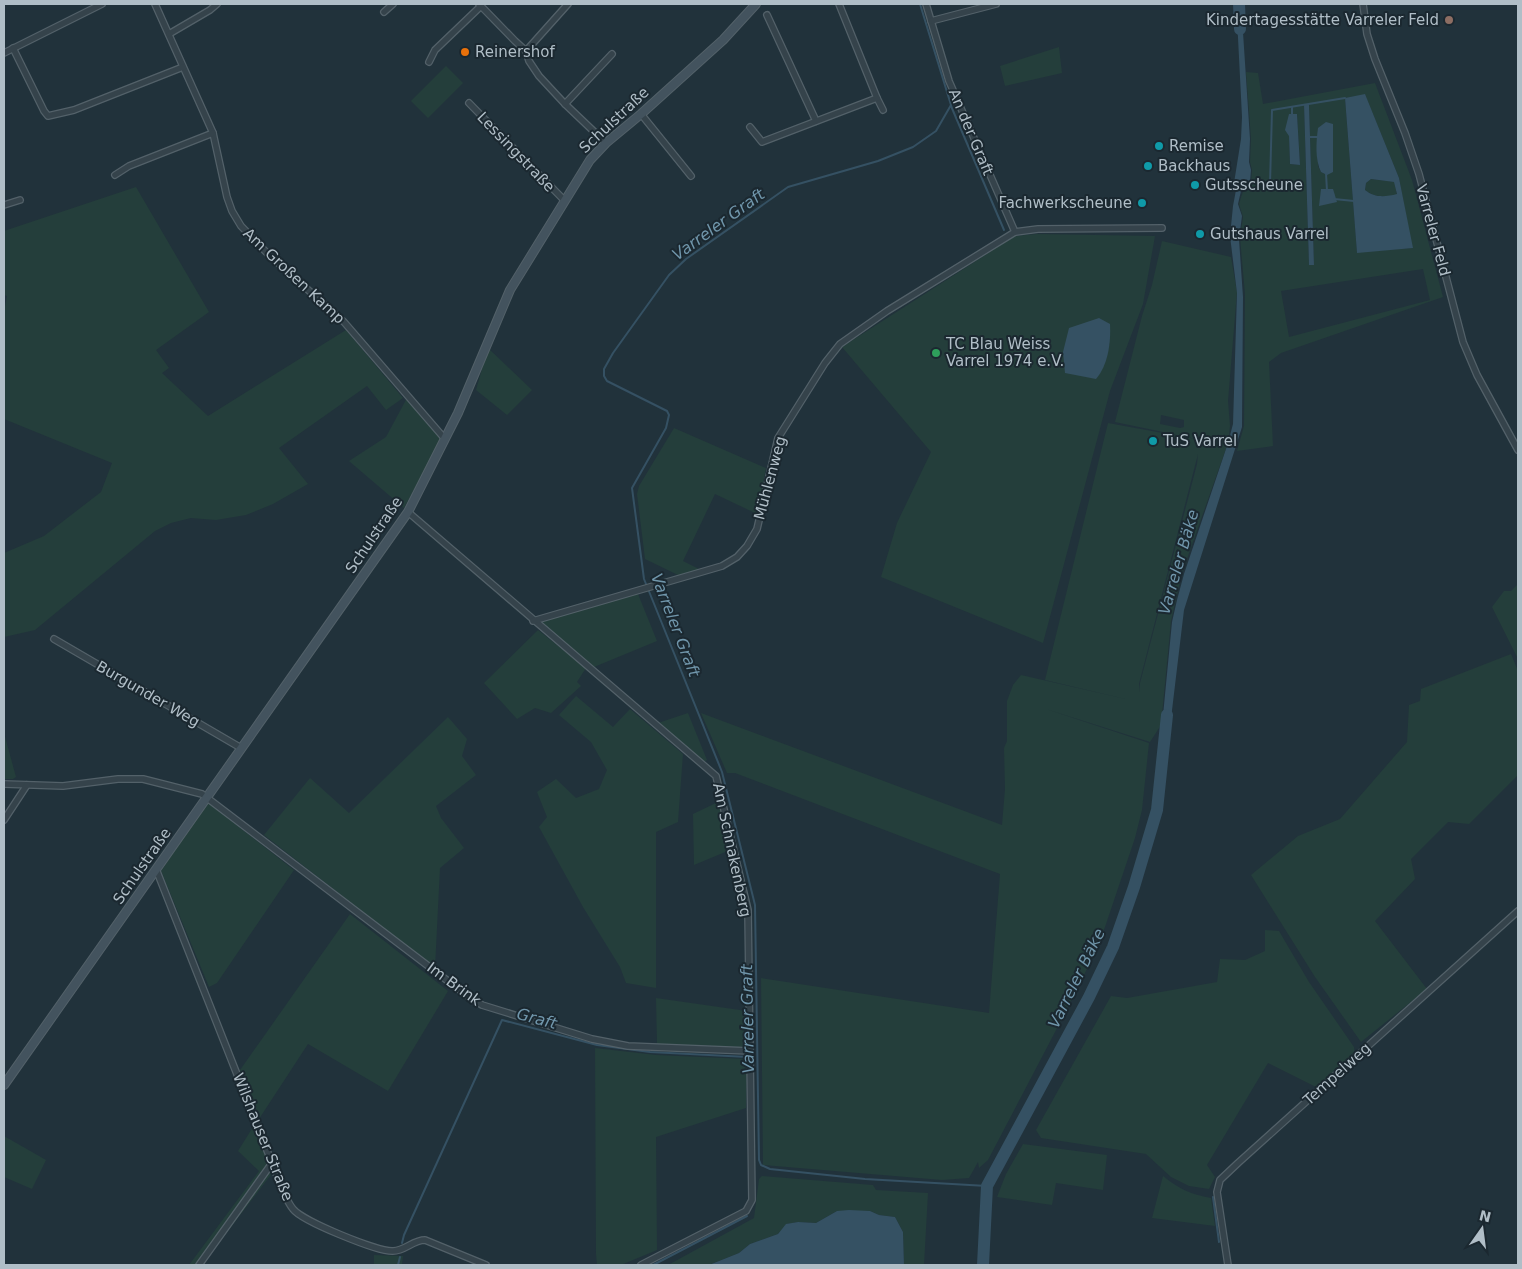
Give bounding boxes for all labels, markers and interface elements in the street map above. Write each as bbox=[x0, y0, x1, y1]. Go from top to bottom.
place label: Kindertagesstätte Varreler Feld bbox=[1206, 11, 1439, 29]
marker: Kindertagesstätte Varreler Feld bbox=[1443, 14, 1455, 26]
place label: Reinershof bbox=[475, 43, 556, 61]
marker: Reinershof bbox=[459, 46, 471, 58]
street label: Schulstraße bbox=[575, 83, 653, 157]
street label: An der Graft bbox=[945, 86, 997, 178]
street label: Lessingstraße bbox=[473, 108, 559, 196]
place label: Remise bbox=[1169, 137, 1224, 155]
marker: Remise bbox=[1153, 140, 1165, 152]
place label: Backhaus bbox=[1158, 157, 1231, 175]
marker: Backhaus bbox=[1142, 160, 1154, 172]
place label: Gutsscheune bbox=[1205, 176, 1303, 194]
marker: Gutsscheune bbox=[1189, 179, 1201, 191]
street label: Varreler Feld bbox=[1412, 182, 1454, 278]
water label: Varreler Graft bbox=[668, 184, 769, 264]
place label: Fachwerkscheune bbox=[998, 194, 1132, 212]
marker: Fachwerkscheune bbox=[1136, 197, 1148, 209]
street label: Am Großen Kamp bbox=[240, 224, 348, 328]
place label: Gutshaus Varrel bbox=[1210, 225, 1329, 243]
marker: Gutshaus Varrel bbox=[1194, 228, 1206, 240]
place label: TC Blau Weiss Varrel 1974 e.V. bbox=[945, 335, 1064, 370]
marker: TC Blau Weiss Varrel 1974 e.V. bbox=[930, 347, 942, 359]
place label: TuS Varrel bbox=[1162, 432, 1237, 450]
street label: Mühlenweg bbox=[750, 434, 790, 522]
marker: TuS Varrel bbox=[1147, 435, 1159, 447]
street label: Schulstraße bbox=[342, 493, 406, 577]
water label: Varreler Bäke bbox=[1154, 507, 1203, 617]
water label: Varreler Graft bbox=[647, 571, 704, 680]
street label: Burgunder Weg bbox=[93, 657, 203, 731]
street label: Am Schnakenberg bbox=[709, 781, 755, 919]
street label: Schulstraße bbox=[109, 825, 175, 907]
water label: Varreler Bäke bbox=[1044, 925, 1109, 1031]
street label: Im Brink bbox=[423, 958, 485, 1010]
water label: Varreler Graft bbox=[737, 963, 758, 1074]
water label: Graft bbox=[515, 1004, 560, 1033]
street label: Tempelweg bbox=[1299, 1039, 1374, 1110]
street label: Wilshauser Straße bbox=[229, 1070, 297, 1204]
north arrow bbox=[1457, 1204, 1507, 1254]
text: N bbox=[1478, 1207, 1493, 1226]

